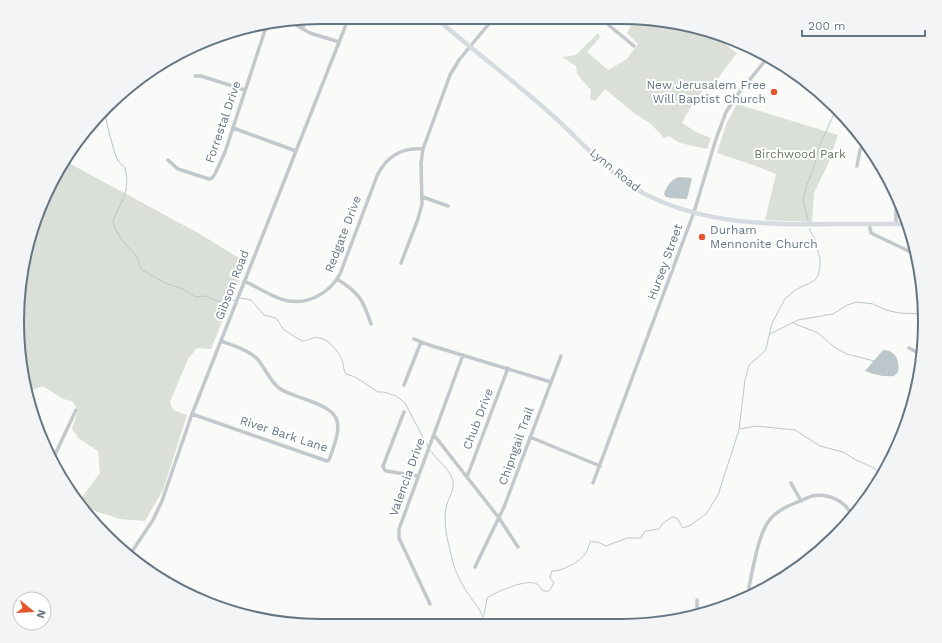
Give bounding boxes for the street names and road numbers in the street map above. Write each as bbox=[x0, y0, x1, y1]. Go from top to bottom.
street label: Forrestal Drive bbox=[202, 79, 244, 165]
street label: Lynn Road bbox=[587, 146, 643, 194]
street label: Redgate Drive bbox=[322, 194, 364, 274]
street label: Hursey Street bbox=[645, 222, 685, 302]
street label: Gibson Road bbox=[212, 248, 252, 322]
street label: Chub Drive bbox=[460, 386, 496, 452]
street label: Chipngail Trail bbox=[495, 405, 537, 487]
street label: River Bark Lane bbox=[238, 413, 330, 455]
street label: Valencia Drive bbox=[386, 436, 428, 518]

